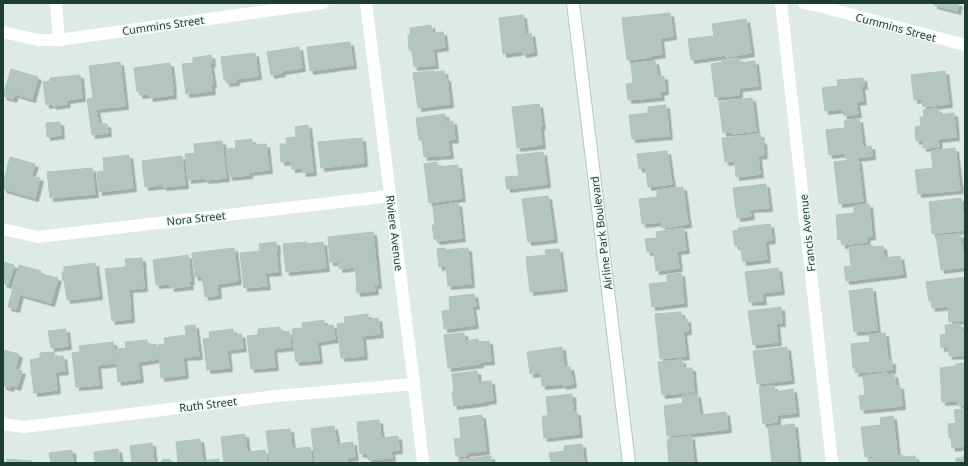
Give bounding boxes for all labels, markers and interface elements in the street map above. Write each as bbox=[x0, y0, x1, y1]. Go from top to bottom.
street label: Cummins Street bbox=[854, 9, 938, 45]
street label: Cummins Street bbox=[121, 12, 205, 38]
street label: Airline Park Boulevard bbox=[587, 175, 615, 291]
street label: Francis Avenue bbox=[795, 193, 819, 273]
street label: Riviere Avenue bbox=[383, 194, 407, 272]
street label: Nora Street bbox=[166, 207, 226, 229]
street label: Ruth Street bbox=[178, 393, 238, 415]

